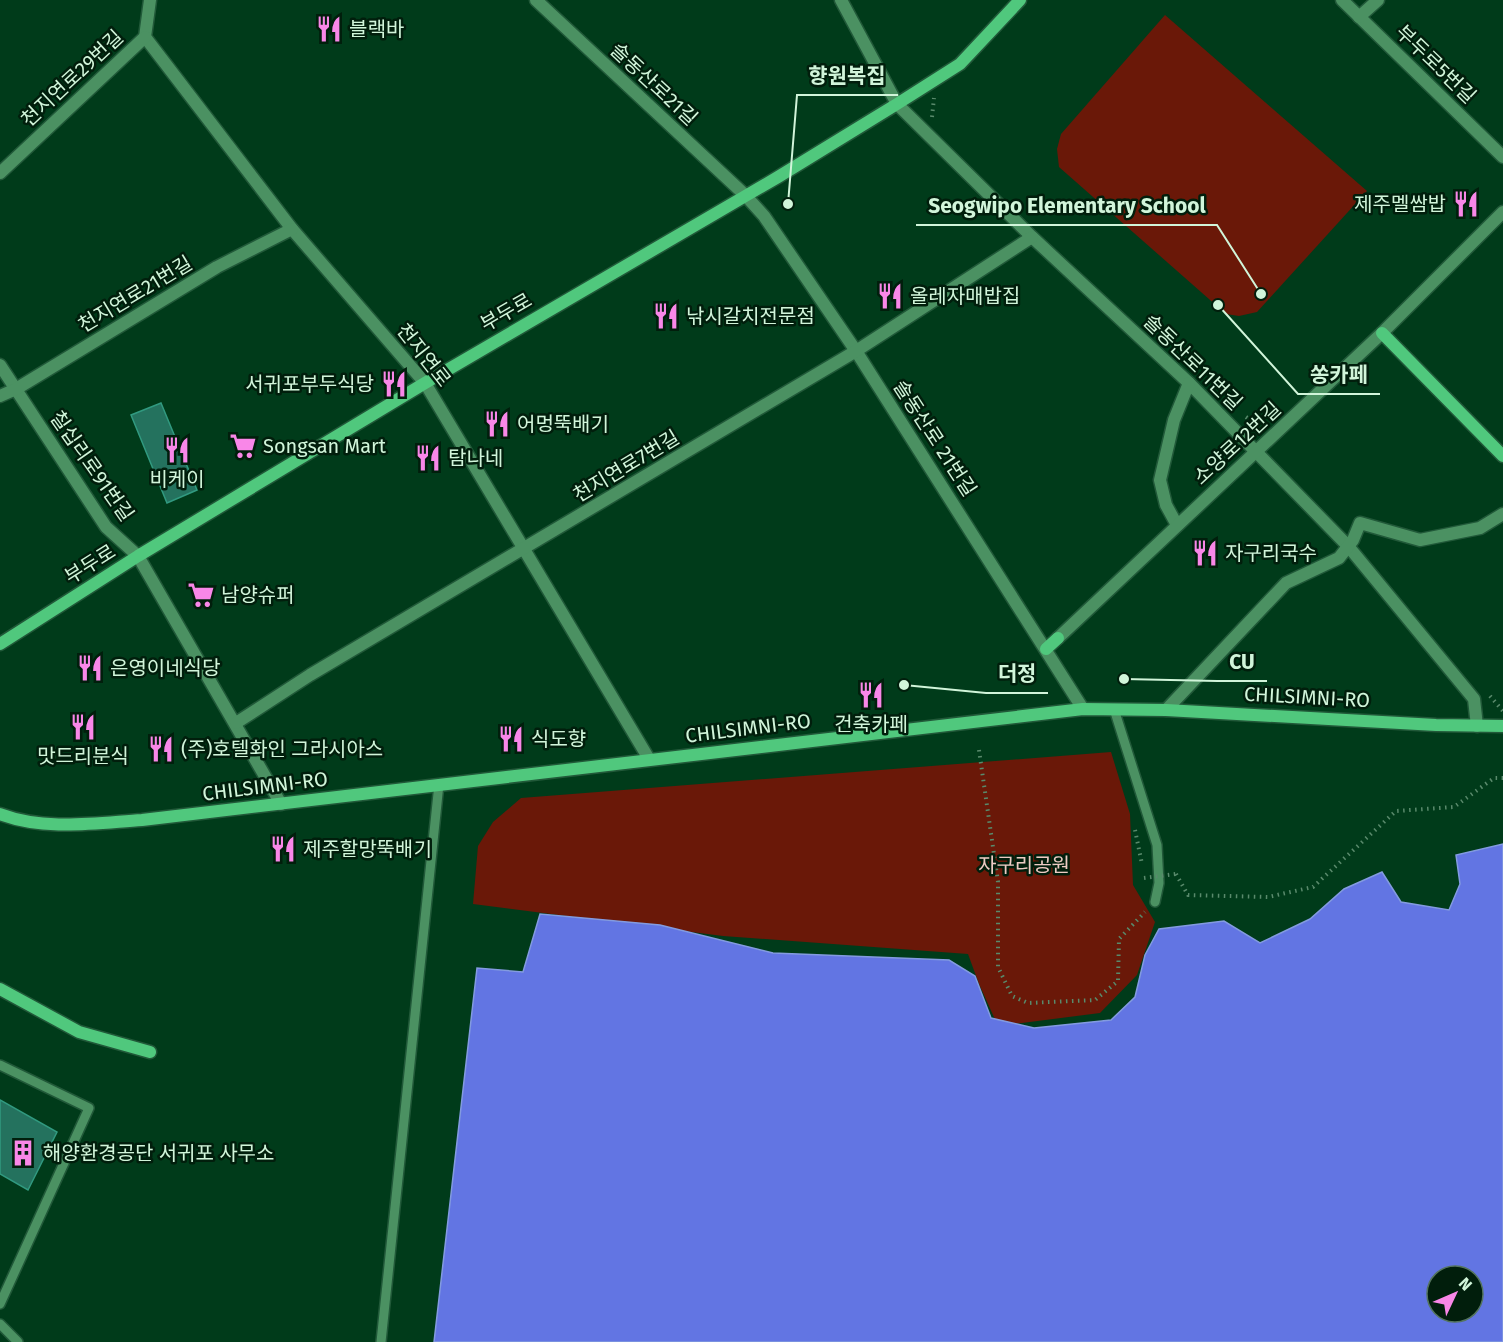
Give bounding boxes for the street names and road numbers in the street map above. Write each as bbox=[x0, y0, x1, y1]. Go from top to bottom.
street label: 부두로5번길 bbox=[1391, 20, 1481, 108]
street label: 천지연로29번길 bbox=[16, 25, 128, 131]
street label: 솔동산로21길 bbox=[606, 38, 702, 130]
street label: 천지연로21번길 bbox=[74, 251, 196, 337]
street label: 부두로 bbox=[476, 288, 536, 336]
street label: 솔동산로11번길 bbox=[1139, 309, 1247, 415]
street label: 천지연로 bbox=[392, 319, 456, 391]
street label: 솔동산로 21번길 bbox=[889, 375, 981, 501]
street label: 소양로12번길 bbox=[1188, 397, 1286, 489]
street label: 칠십리로91번길 bbox=[45, 406, 139, 526]
street label: 천지연로7번길 bbox=[569, 425, 683, 507]
street label: 부두로 bbox=[60, 539, 120, 589]
street label: CHILSIMNI-RO bbox=[1243, 682, 1371, 712]
street label: CHILSIMNI-RO bbox=[684, 708, 812, 748]
street label: CHILSIMNI-RO bbox=[201, 766, 329, 806]

